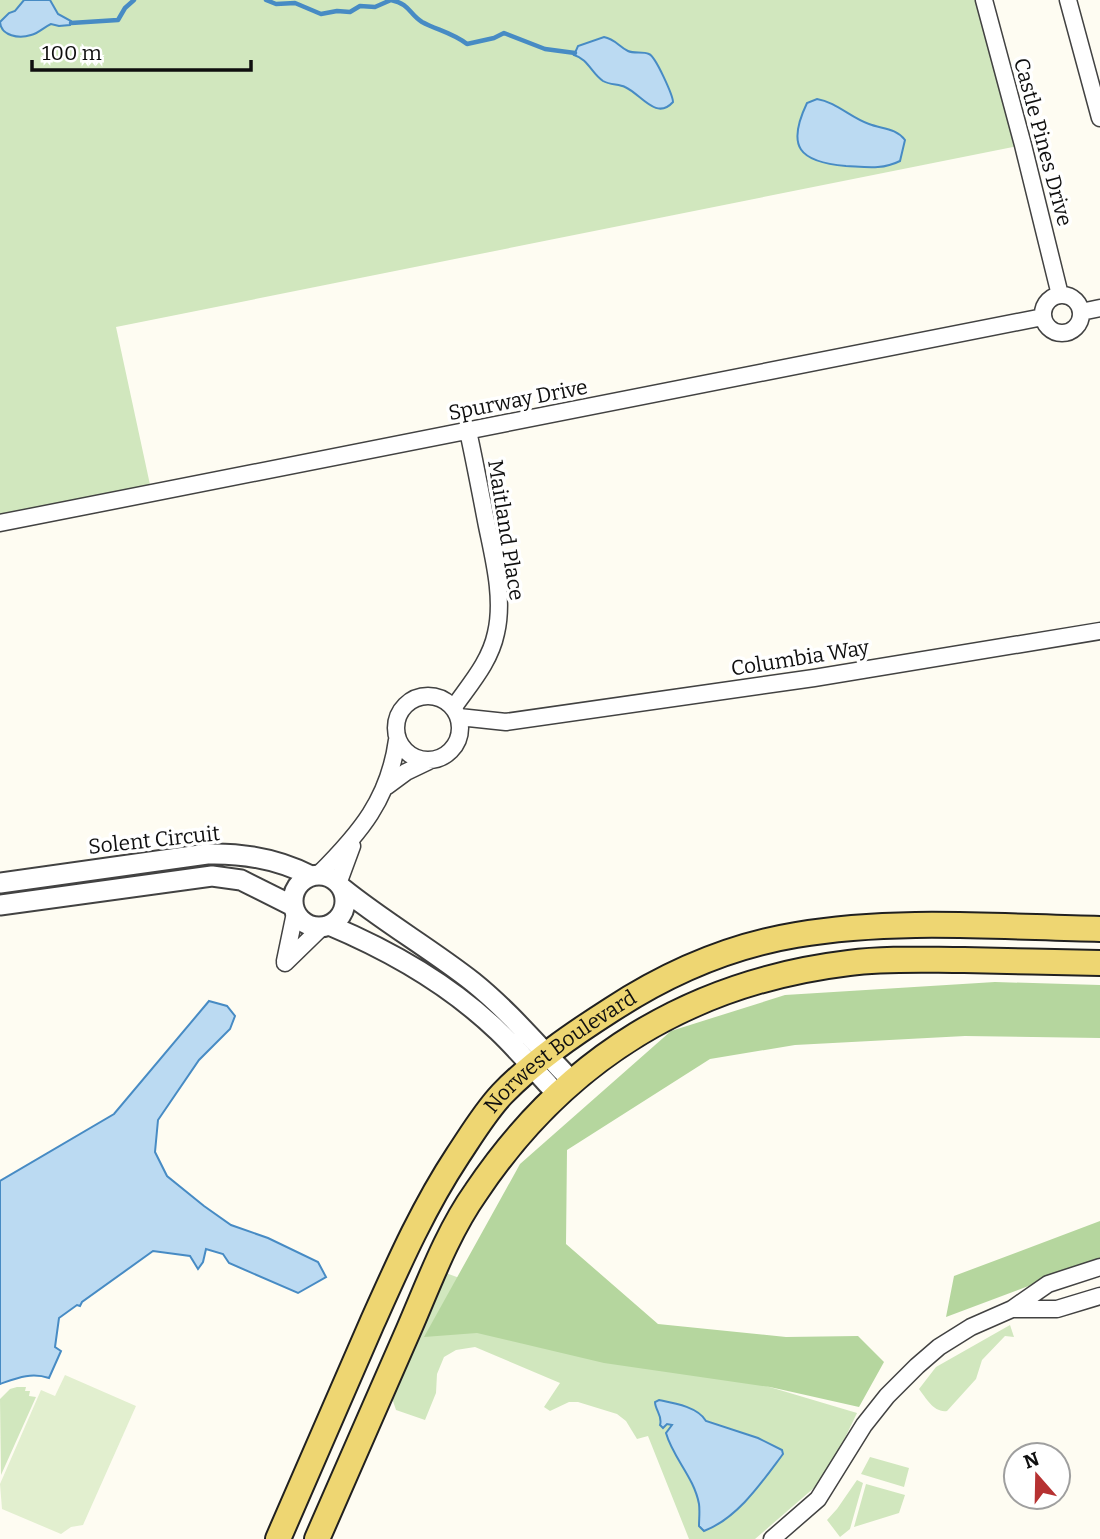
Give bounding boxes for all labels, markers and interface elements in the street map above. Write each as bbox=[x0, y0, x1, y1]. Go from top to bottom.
scale bar bbox=[32, 28, 250, 72]
text: 100 m bbox=[42, 40, 102, 66]
street label: Castle Pines Drive bbox=[1008, 55, 1078, 229]
street label: Spurway Drive bbox=[446, 374, 590, 426]
street label: Maitland Place bbox=[482, 458, 530, 602]
street label: Columbia Way bbox=[729, 634, 872, 682]
street label: Solent Circuit bbox=[87, 820, 222, 860]
street label: Norwest Boulevard bbox=[478, 984, 641, 1118]
north arrow bbox=[1002, 1441, 1072, 1511]
text: N bbox=[1021, 1447, 1042, 1474]

